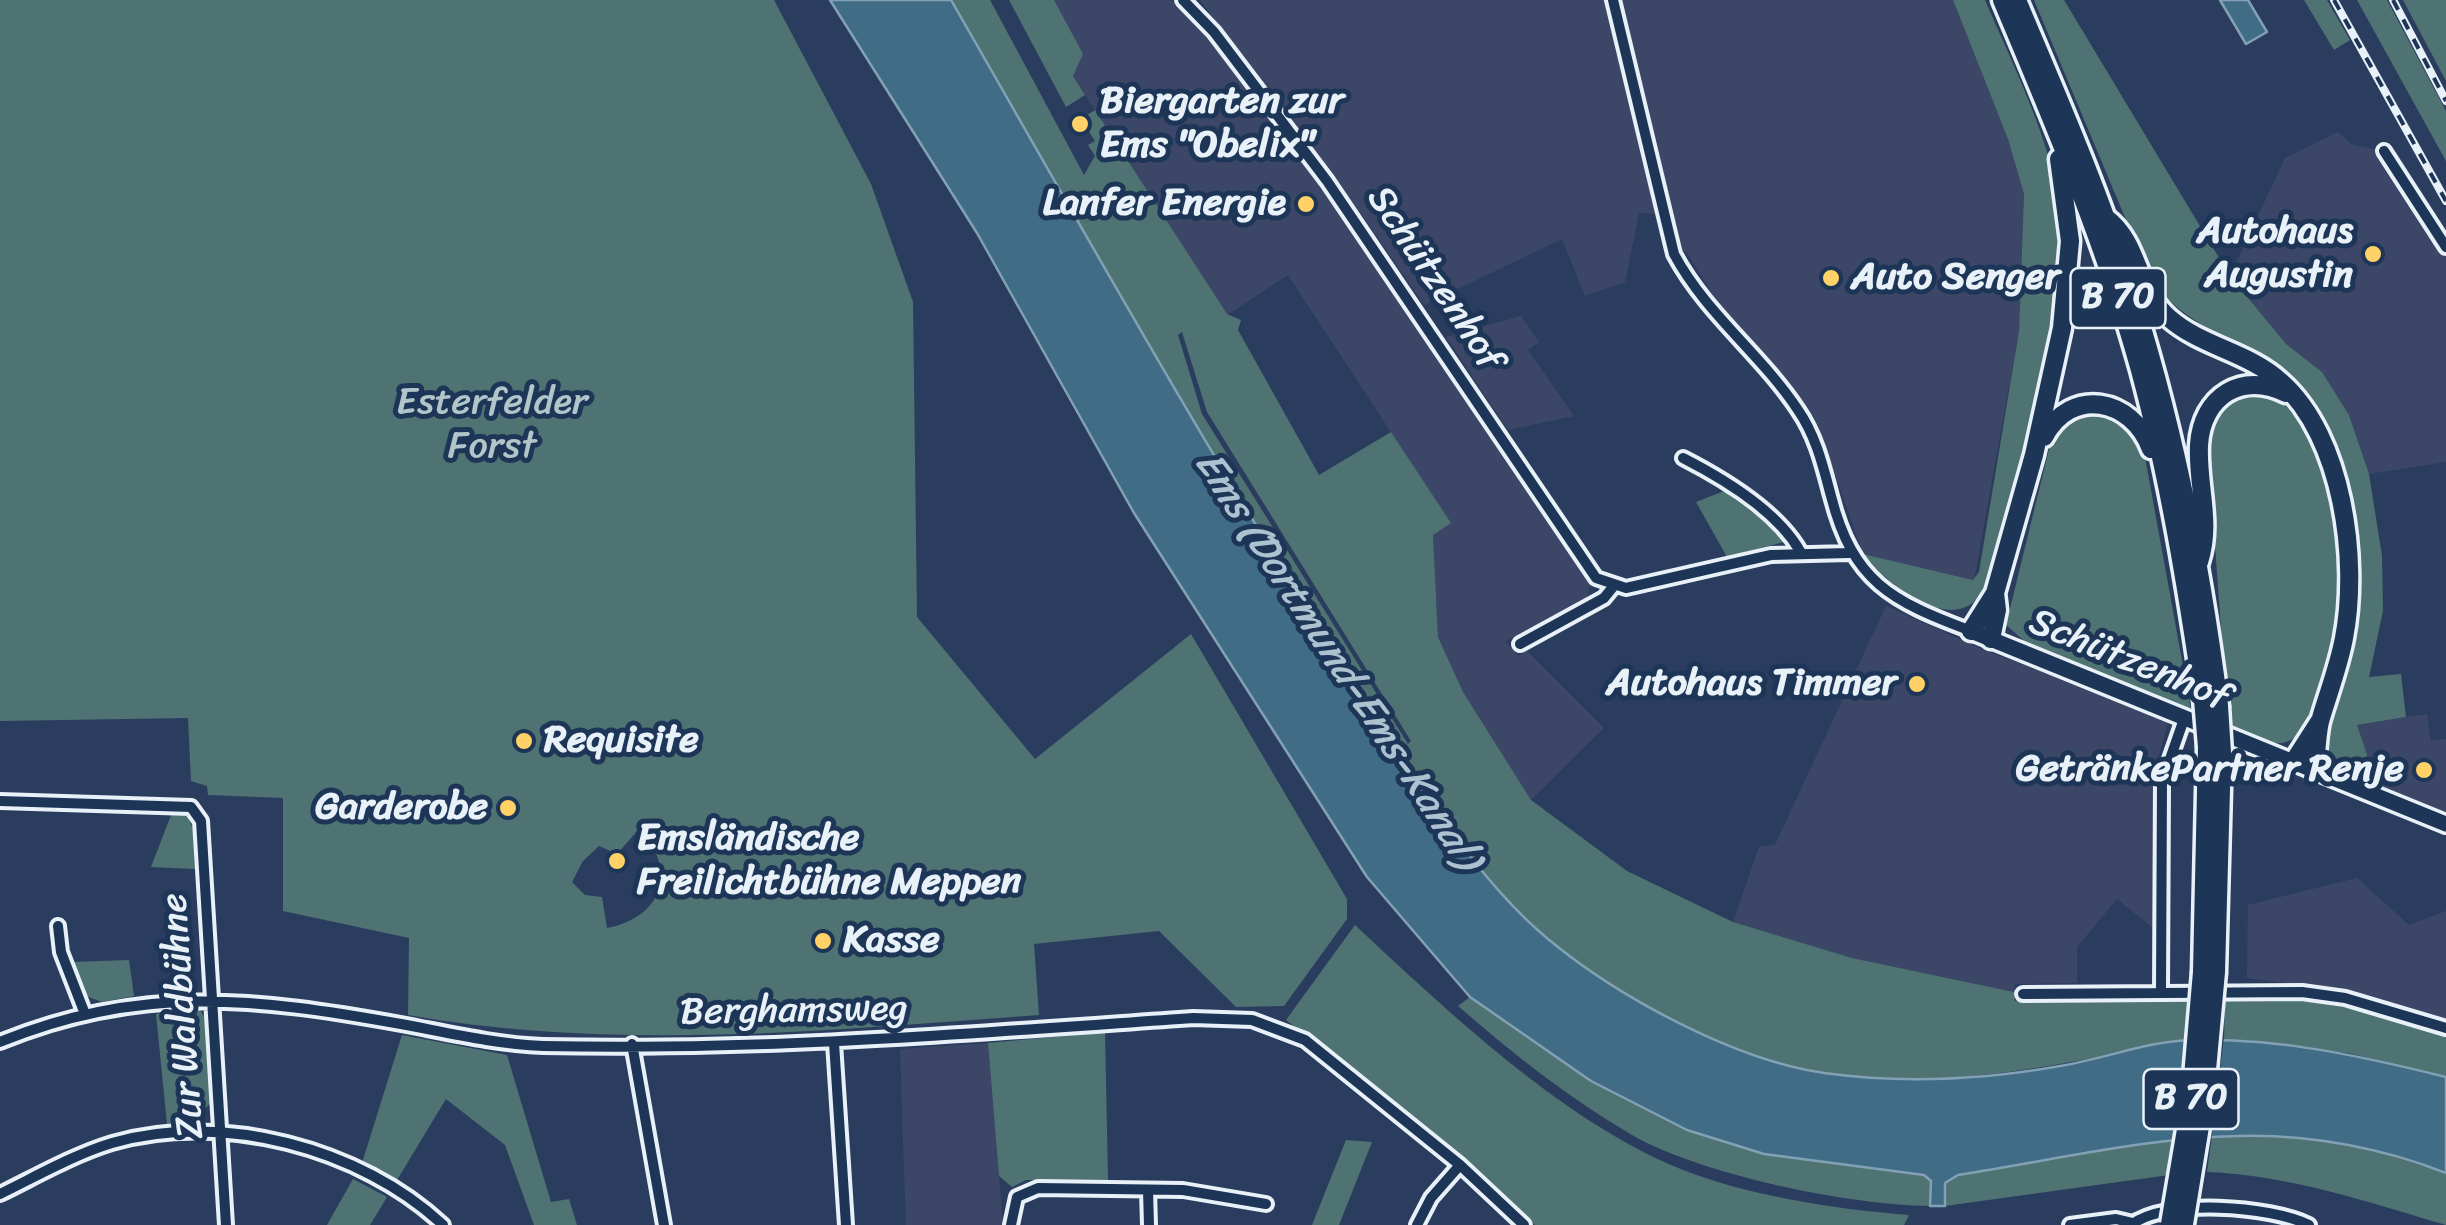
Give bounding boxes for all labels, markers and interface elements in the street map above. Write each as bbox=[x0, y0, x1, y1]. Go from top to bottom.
place label: Biergarten zur Ems "Obelix" bbox=[1100, 79, 1344, 168]
marker: Biergarten zur Ems "Obelix" bbox=[1069, 113, 1091, 135]
street label: Schützenhof bbox=[1356, 178, 1512, 380]
place label: Lanfer Energie bbox=[1043, 181, 1286, 227]
marker: Lanfer Energie bbox=[1295, 193, 1317, 215]
place label: Autohaus Augustin bbox=[2197, 209, 2353, 298]
marker: Autohaus Augustin bbox=[2362, 243, 2384, 265]
place label: Auto Senger bbox=[1851, 255, 2060, 301]
marker: Auto Senger bbox=[1820, 267, 1842, 289]
road number: B 70 bbox=[2070, 268, 2166, 328]
park label: Esterfelder Forst bbox=[396, 380, 588, 469]
water label: Ems (Dortmund-Ems-Kanal) bbox=[1183, 443, 1489, 879]
street label: Schützenhof bbox=[2022, 600, 2236, 722]
place label: Autohaus Timmer bbox=[1606, 661, 1897, 707]
marker: Autohaus Timmer bbox=[1906, 673, 1928, 695]
place label: Requisite bbox=[544, 718, 699, 764]
marker: Requisite bbox=[513, 730, 535, 752]
place label: GetränkePartner Renje bbox=[2016, 747, 2404, 793]
marker: GetränkePartner Renje bbox=[2413, 759, 2435, 781]
place label: Garderobe bbox=[315, 785, 488, 831]
marker: Garderobe bbox=[497, 797, 519, 819]
place label: Emsländische Freilichtbühne Meppen bbox=[637, 816, 1021, 906]
marker: Emsländische Freilichtbühne Meppen bbox=[606, 850, 628, 872]
street label: Zur Waldbühne bbox=[153, 892, 215, 1140]
place label: Kasse bbox=[843, 918, 940, 964]
marker: Kasse bbox=[812, 930, 834, 952]
street label: Berghamsweg bbox=[680, 987, 908, 1037]
road number: B 70 bbox=[2144, 1069, 2238, 1129]

